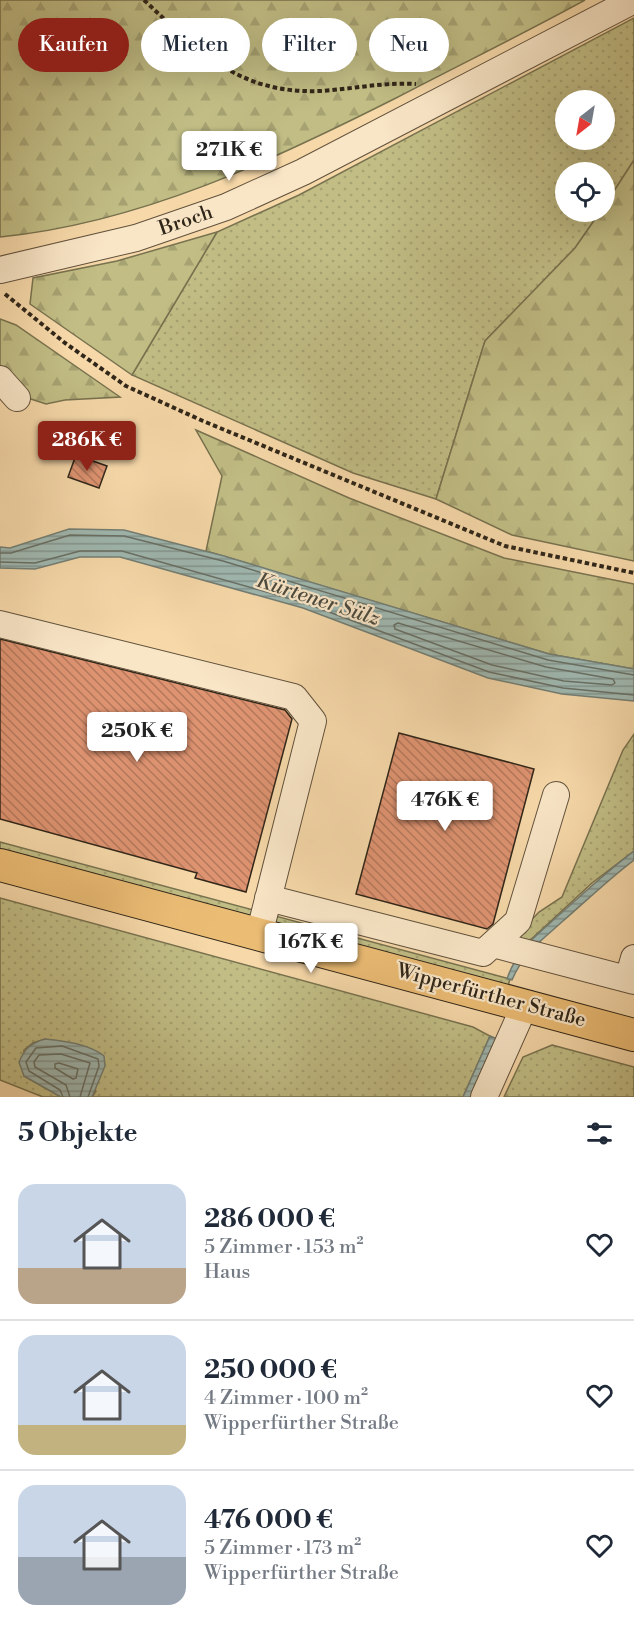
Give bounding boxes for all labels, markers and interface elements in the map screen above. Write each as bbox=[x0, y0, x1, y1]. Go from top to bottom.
chip: Kaufen bbox=[18, 18, 129, 72]
chip: Mieten bbox=[141, 18, 250, 72]
chip: Filter bbox=[262, 18, 357, 72]
chip: Neu bbox=[369, 18, 449, 72]
north arrow bbox=[555, 90, 615, 150]
map controls bbox=[555, 90, 615, 222]
pin: 271K € bbox=[180, 131, 278, 182]
text: 271K € bbox=[196, 138, 262, 163]
button: locate bbox=[555, 162, 615, 222]
street label: Broch bbox=[155, 200, 216, 242]
pin: 286K € bbox=[38, 421, 136, 472]
text: 286K € bbox=[52, 428, 122, 453]
water label: Kürtener Sülz bbox=[253, 568, 383, 632]
pin: 250K € bbox=[88, 712, 186, 763]
text: 250K € bbox=[101, 719, 173, 744]
pin: 476K € bbox=[396, 781, 494, 832]
text: 476K € bbox=[411, 788, 479, 813]
pin: 167K € bbox=[262, 923, 360, 974]
text: 167K € bbox=[279, 930, 343, 955]
street label: Wipperfürther Straße bbox=[393, 958, 588, 1033]
text: 5 Objekte bbox=[18, 1117, 138, 1149]
icon: filters bbox=[583, 1117, 616, 1150]
text: 286 000 € bbox=[204, 1203, 335, 1235]
icon: home bbox=[66, 1208, 138, 1280]
icon: heart bbox=[583, 1228, 616, 1261]
text: 5 Zimmer · 153 m² bbox=[204, 1235, 363, 1260]
text: Haus bbox=[204, 1260, 250, 1285]
text: 250 000 € bbox=[204, 1354, 337, 1386]
icon: home bbox=[66, 1359, 138, 1431]
icon: heart bbox=[583, 1379, 616, 1412]
text: 4 Zimmer · 100 m² bbox=[204, 1386, 368, 1411]
text: Wipperfürther Straße bbox=[204, 1411, 399, 1436]
text: 476 000 € bbox=[204, 1504, 333, 1536]
icon: home bbox=[66, 1509, 138, 1581]
icon: heart bbox=[583, 1529, 616, 1562]
text: 5 Zimmer · 173 m² bbox=[204, 1536, 361, 1561]
text: Wipperfürther Straße bbox=[204, 1561, 399, 1586]

